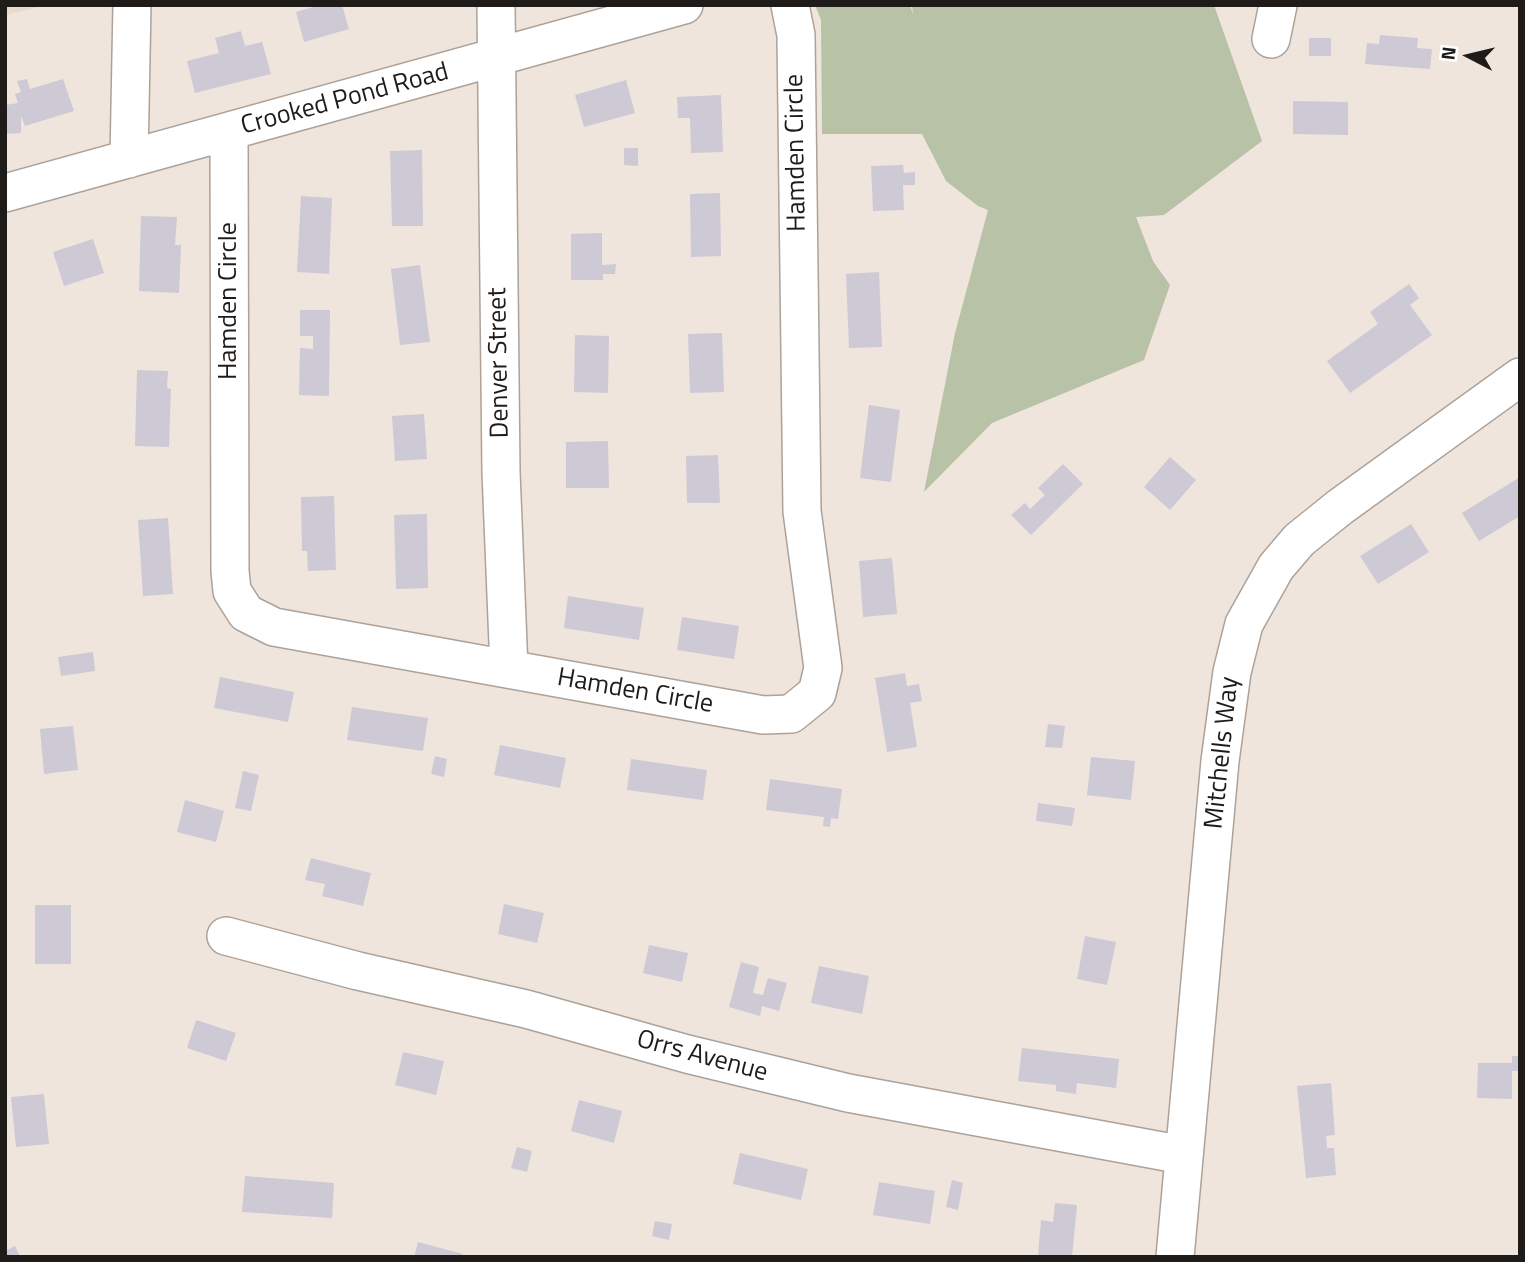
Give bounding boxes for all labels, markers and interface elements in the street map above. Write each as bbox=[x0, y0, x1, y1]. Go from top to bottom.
north arrow bbox=[1434, 21, 1504, 91]
text: N bbox=[1432, 45, 1463, 62]
street label: Crooked Pond Road bbox=[238, 57, 452, 143]
street label: Hamden Circle bbox=[780, 74, 814, 232]
street label: Hamden Circle bbox=[214, 222, 246, 380]
street label: Denver Street bbox=[483, 287, 517, 439]
street label: Hamden Circle bbox=[555, 663, 715, 721]
street label: Mitchells Way bbox=[1199, 675, 1247, 831]
street label: Orrs Avenue bbox=[633, 1025, 771, 1089]

